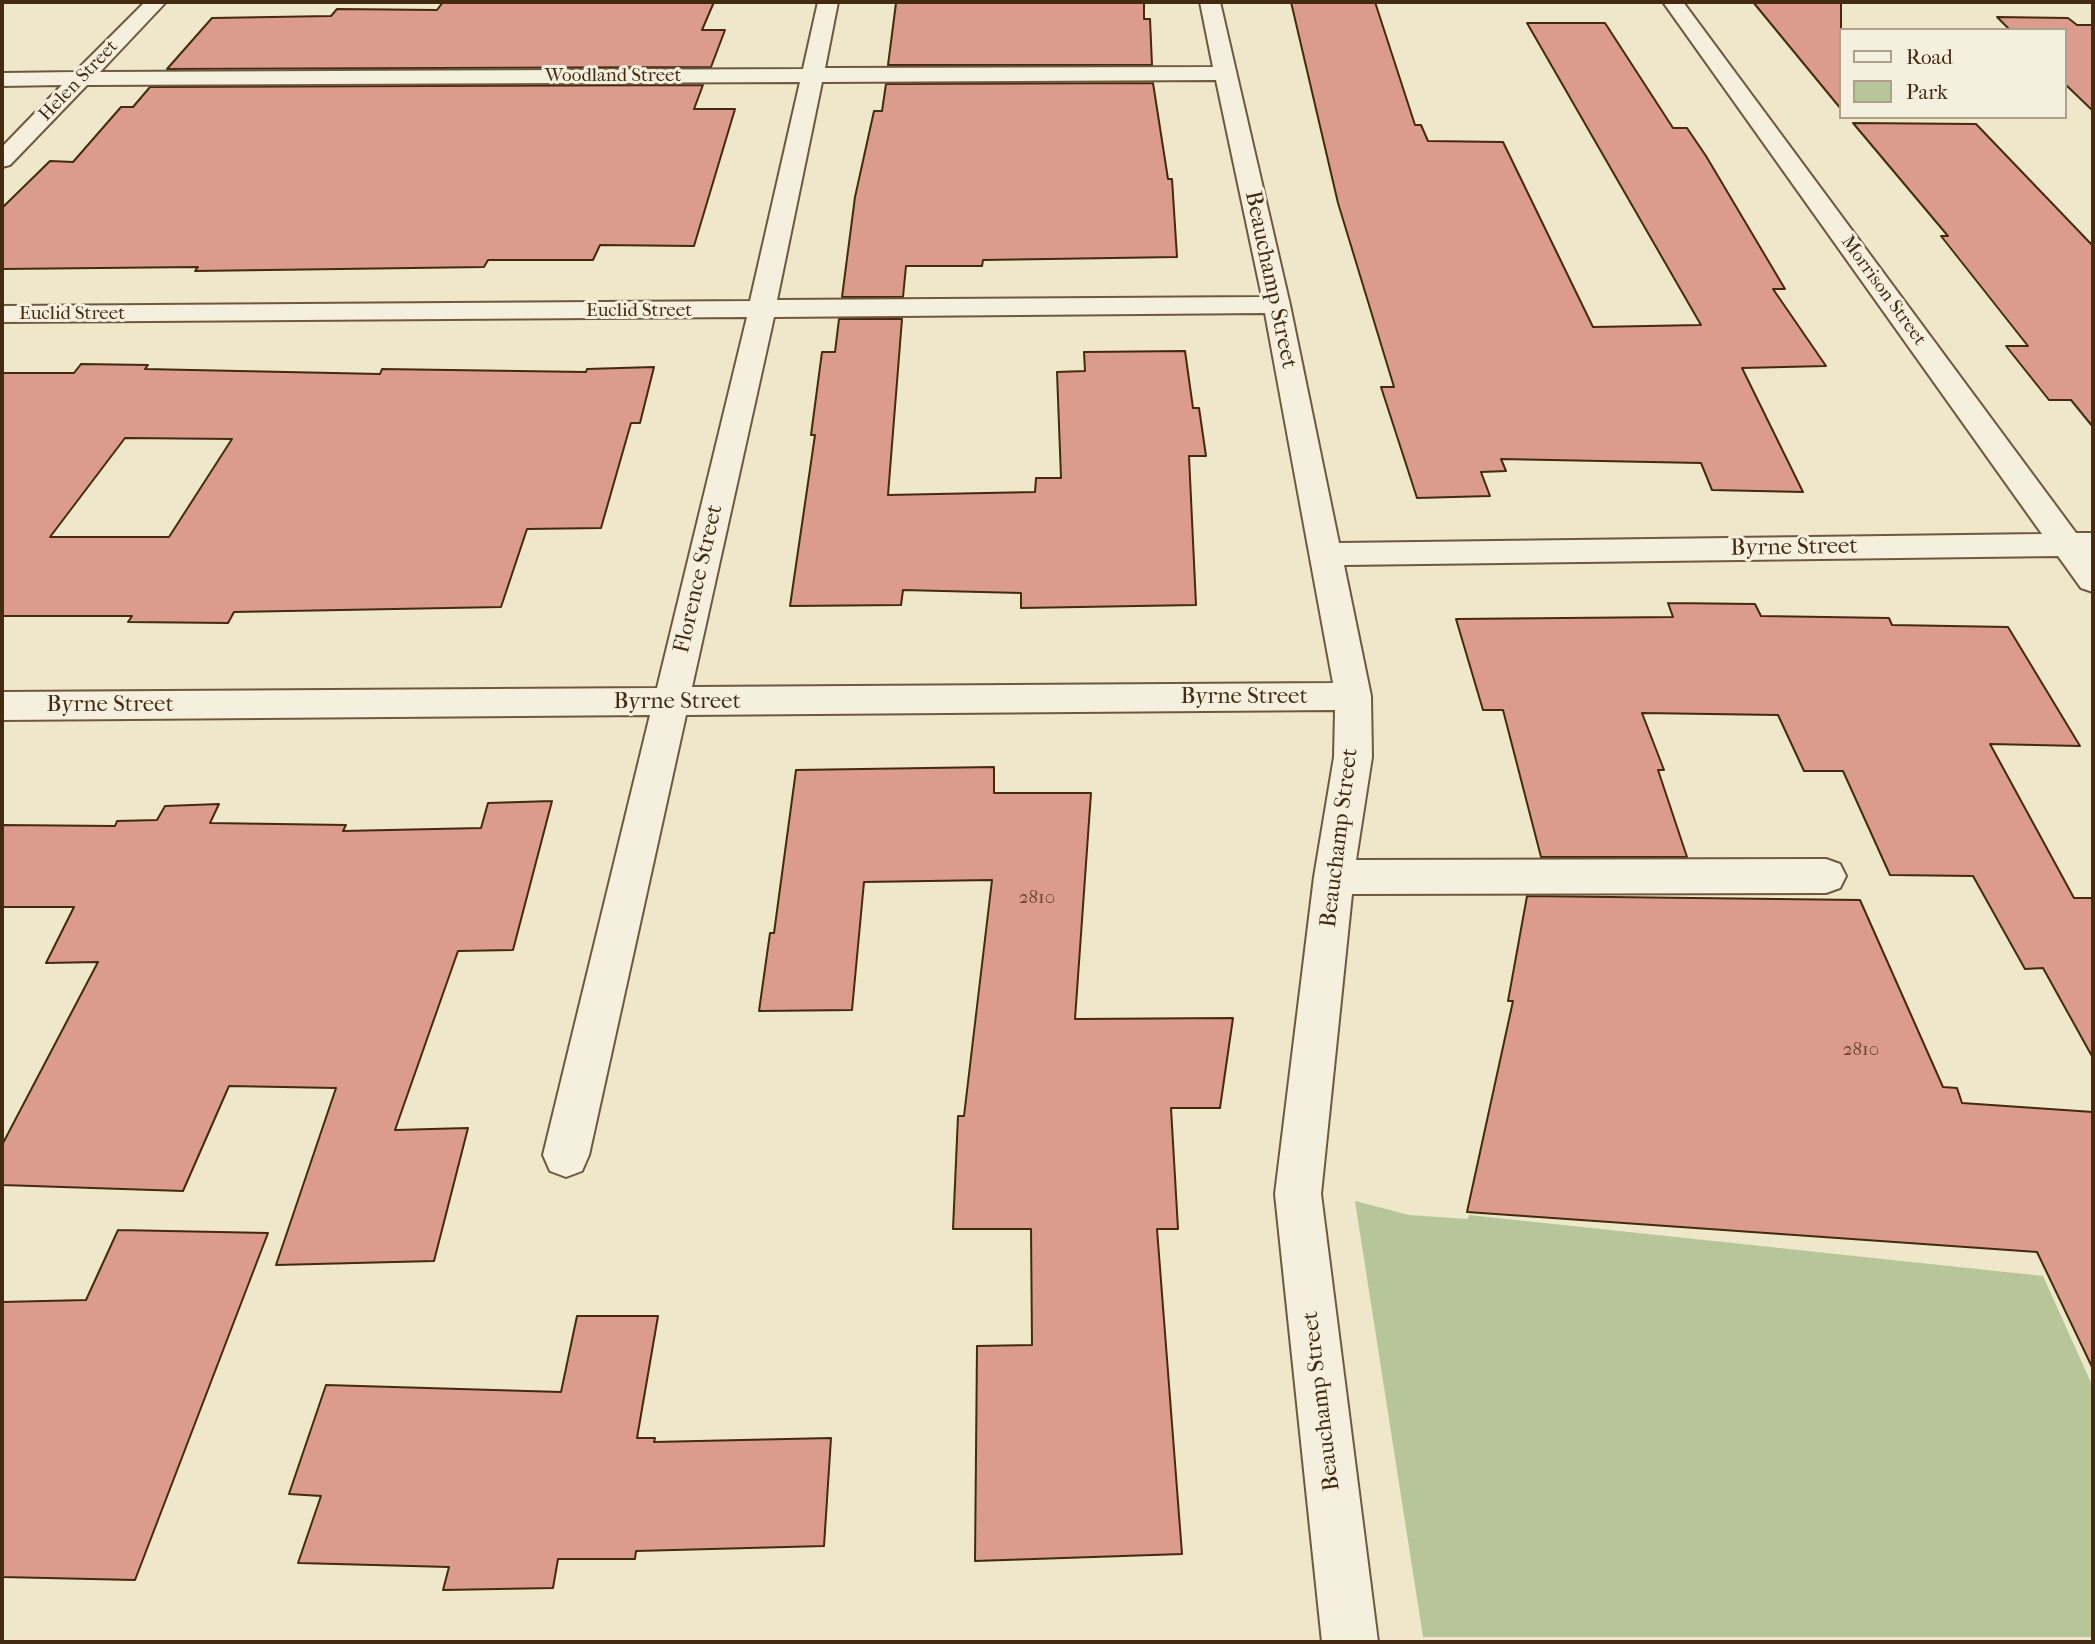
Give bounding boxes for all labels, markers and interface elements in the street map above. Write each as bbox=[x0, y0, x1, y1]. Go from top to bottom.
legend bbox=[1840, 28, 2067, 119]
street label: Helen Street bbox=[35, 36, 123, 126]
text: Road bbox=[1906, 45, 1953, 69]
street label: Woodland Street bbox=[545, 65, 681, 87]
text: Park bbox=[1906, 80, 1948, 104]
street label: Beauchamp Street bbox=[1238, 189, 1302, 371]
street label: Morrison Street bbox=[1836, 232, 1930, 350]
street label: Euclid Street bbox=[586, 300, 692, 322]
street label: Euclid Street bbox=[19, 303, 125, 325]
street label: Florence Street bbox=[668, 502, 730, 656]
street label: Byrne Street bbox=[1730, 533, 1858, 563]
street label: Byrne Street bbox=[1180, 683, 1308, 711]
street label: Byrne Street bbox=[613, 688, 741, 716]
street label: Byrne Street bbox=[46, 691, 174, 719]
street label: Beauchamp Street bbox=[1315, 747, 1365, 929]
house number: 2810 bbox=[1019, 887, 1055, 909]
house number: 2810 bbox=[1843, 1039, 1879, 1061]
street label: Beauchamp Street bbox=[1297, 1310, 1347, 1492]

